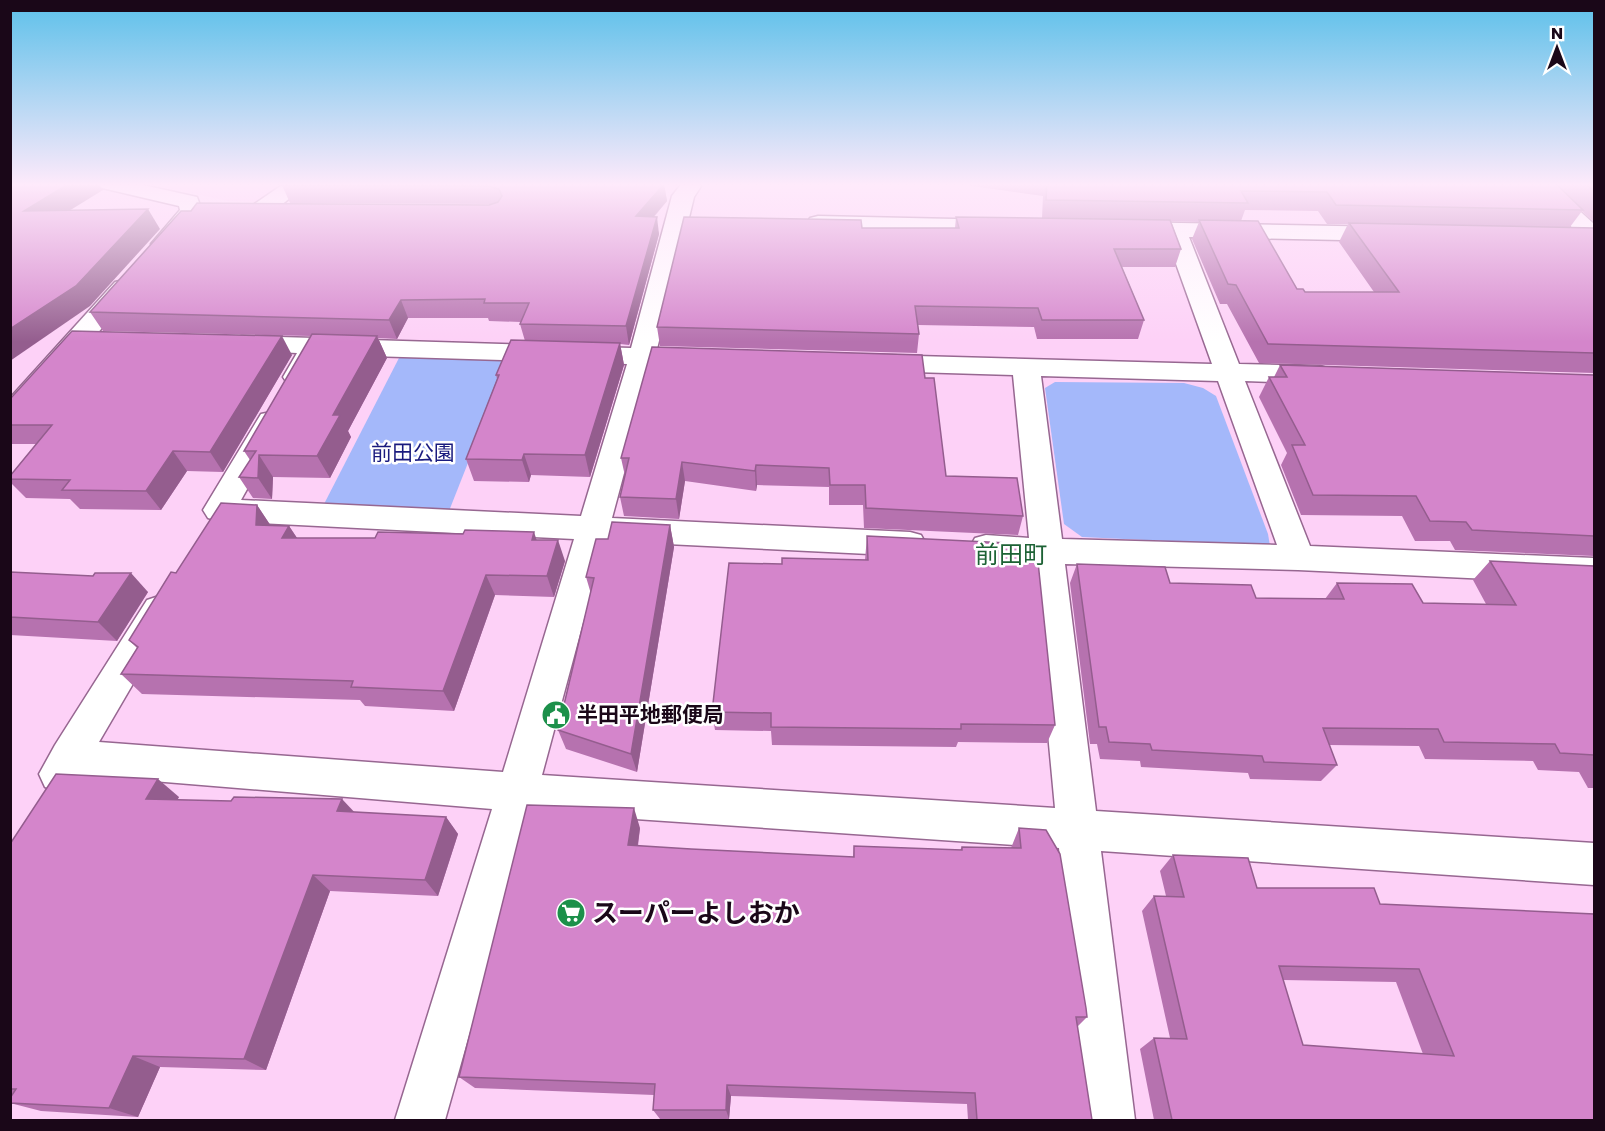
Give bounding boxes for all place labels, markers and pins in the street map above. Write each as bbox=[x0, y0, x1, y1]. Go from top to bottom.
public building icon: 半田平地郵便局 bbox=[540, 699, 572, 731]
place label: 半田平地郵便局 bbox=[577, 700, 724, 729]
place label: スーパーよしおか bbox=[592, 895, 800, 931]
supermarket icon: スーパーよしおか bbox=[555, 897, 587, 929]

